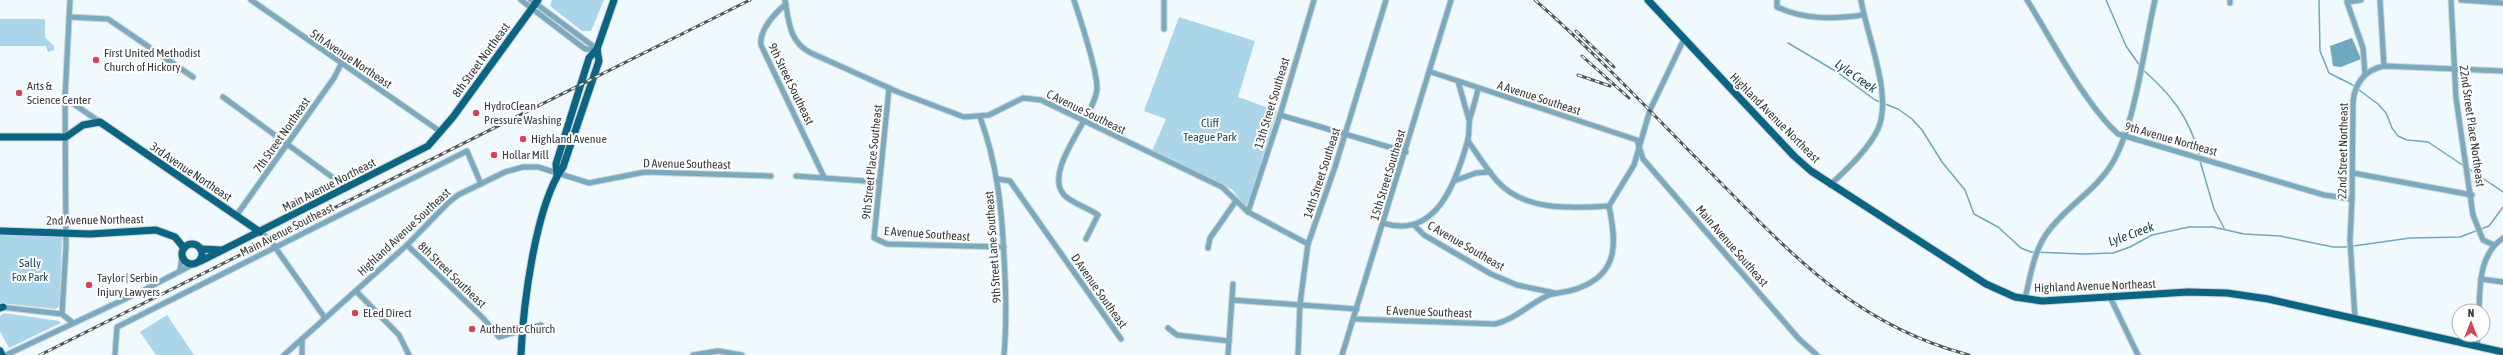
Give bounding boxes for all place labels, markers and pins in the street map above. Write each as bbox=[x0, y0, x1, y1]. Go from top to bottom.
place label: First United Methodist Church of Hickory bbox=[104, 46, 201, 74]
marker: First United Methodist Church of Hickory bbox=[91, 55, 101, 65]
place label: Arts & Science Center bbox=[27, 79, 91, 107]
marker: Arts & Science Center bbox=[14, 88, 24, 98]
place label: HydroClean Pressure Washing bbox=[484, 99, 562, 127]
marker: HydroClean Pressure Washing bbox=[471, 108, 481, 118]
place label: Highland Avenue bbox=[531, 132, 607, 146]
marker: Highland Avenue bbox=[518, 134, 528, 144]
place label: Hollar Mill bbox=[502, 148, 550, 162]
marker: Hollar Mill bbox=[489, 150, 499, 160]
place label: Taylor | Serbin Injury Lawyers bbox=[97, 271, 160, 299]
marker: Taylor | Serbin Injury Lawyers bbox=[84, 280, 94, 290]
place label: ELed Direct bbox=[363, 306, 412, 320]
marker: ELed Direct bbox=[350, 308, 360, 318]
place label: Authentic Church bbox=[480, 322, 555, 336]
marker: Authentic Church bbox=[467, 324, 477, 334]

